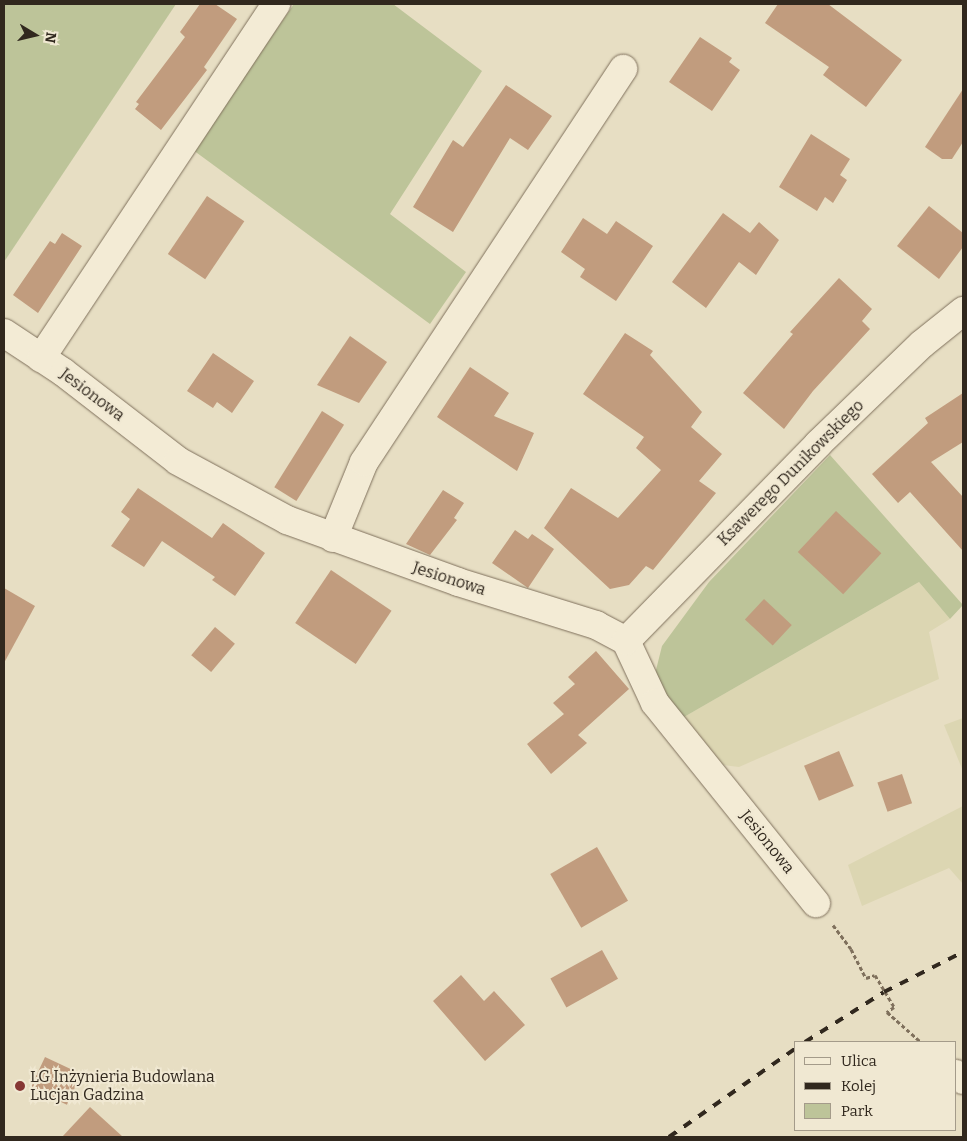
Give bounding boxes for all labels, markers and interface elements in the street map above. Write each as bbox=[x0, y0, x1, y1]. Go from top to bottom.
north arrow bbox=[10, 10, 60, 60]
text: N bbox=[41, 31, 60, 44]
street label: Jesionowa bbox=[56, 365, 128, 425]
street label: Ksawerego Dunikowskiego bbox=[714, 396, 868, 550]
street label: Jesionowa bbox=[410, 558, 488, 600]
street label: Jesionowa bbox=[736, 807, 798, 877]
legend bbox=[794, 1041, 957, 1131]
text: Ulica bbox=[841, 1052, 877, 1070]
place label: LG Inżynieria Budowlana Lucjan Gadzina bbox=[30, 1067, 215, 1105]
text: Kolej bbox=[841, 1077, 876, 1095]
marker: LG Inżynieria Budowlana Lucjan Gadzina bbox=[14, 1080, 26, 1092]
text: Park bbox=[841, 1102, 873, 1120]

